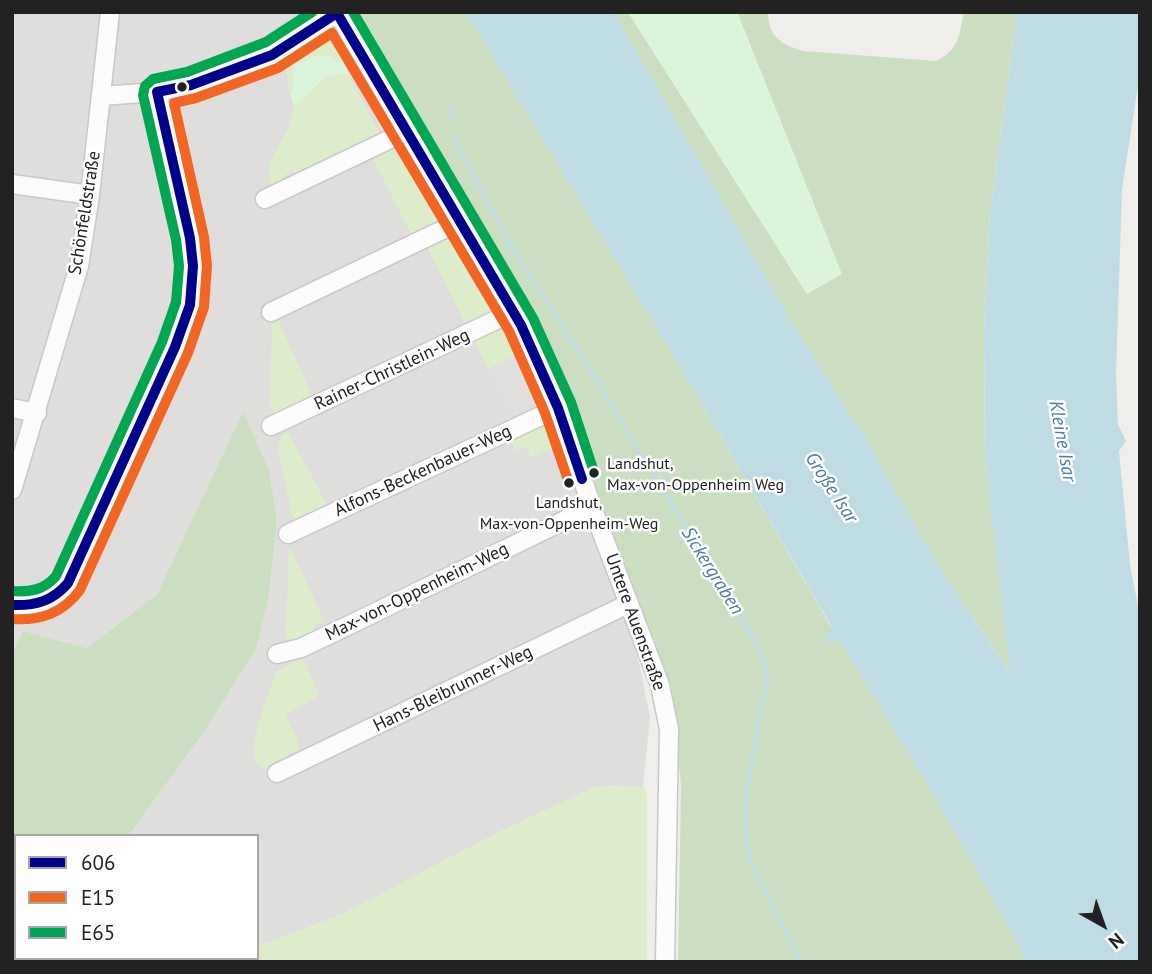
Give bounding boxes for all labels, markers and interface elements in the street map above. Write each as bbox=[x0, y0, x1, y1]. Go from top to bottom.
unlabelled marker bbox=[175, 80, 189, 94]
street label: Schönfeldstraße bbox=[65, 149, 105, 277]
street label: Rainer-Christlein-Weg bbox=[311, 325, 473, 415]
water label: Kleine Isar bbox=[1044, 399, 1080, 483]
street label: Alfons-Beckenbauer-Weg bbox=[331, 420, 515, 522]
water label: Große Isar bbox=[800, 448, 862, 528]
place label: Landshut, Max-von-Oppenheim Weg bbox=[607, 454, 784, 492]
marker: Landshut, Max-von-Oppenheim Weg bbox=[587, 466, 601, 480]
marker: Landshut, Max-von-Oppenheim-Weg bbox=[562, 476, 576, 490]
place label: Landshut, Max-von-Oppenheim-Weg bbox=[480, 493, 658, 531]
water label: Sickergraben bbox=[676, 523, 748, 619]
street label: Max-von-Oppenheim-Weg bbox=[322, 538, 512, 646]
street label: Untere Auenstraße bbox=[600, 550, 670, 694]
street label: Hans-Bleibrunner-Weg bbox=[370, 641, 536, 737]
legend bbox=[14, 834, 259, 960]
text: 606 bbox=[81, 849, 115, 876]
text: E15 bbox=[81, 884, 115, 911]
north arrow bbox=[1068, 890, 1138, 960]
text: E65 bbox=[81, 919, 115, 946]
text: N bbox=[1104, 928, 1129, 954]

